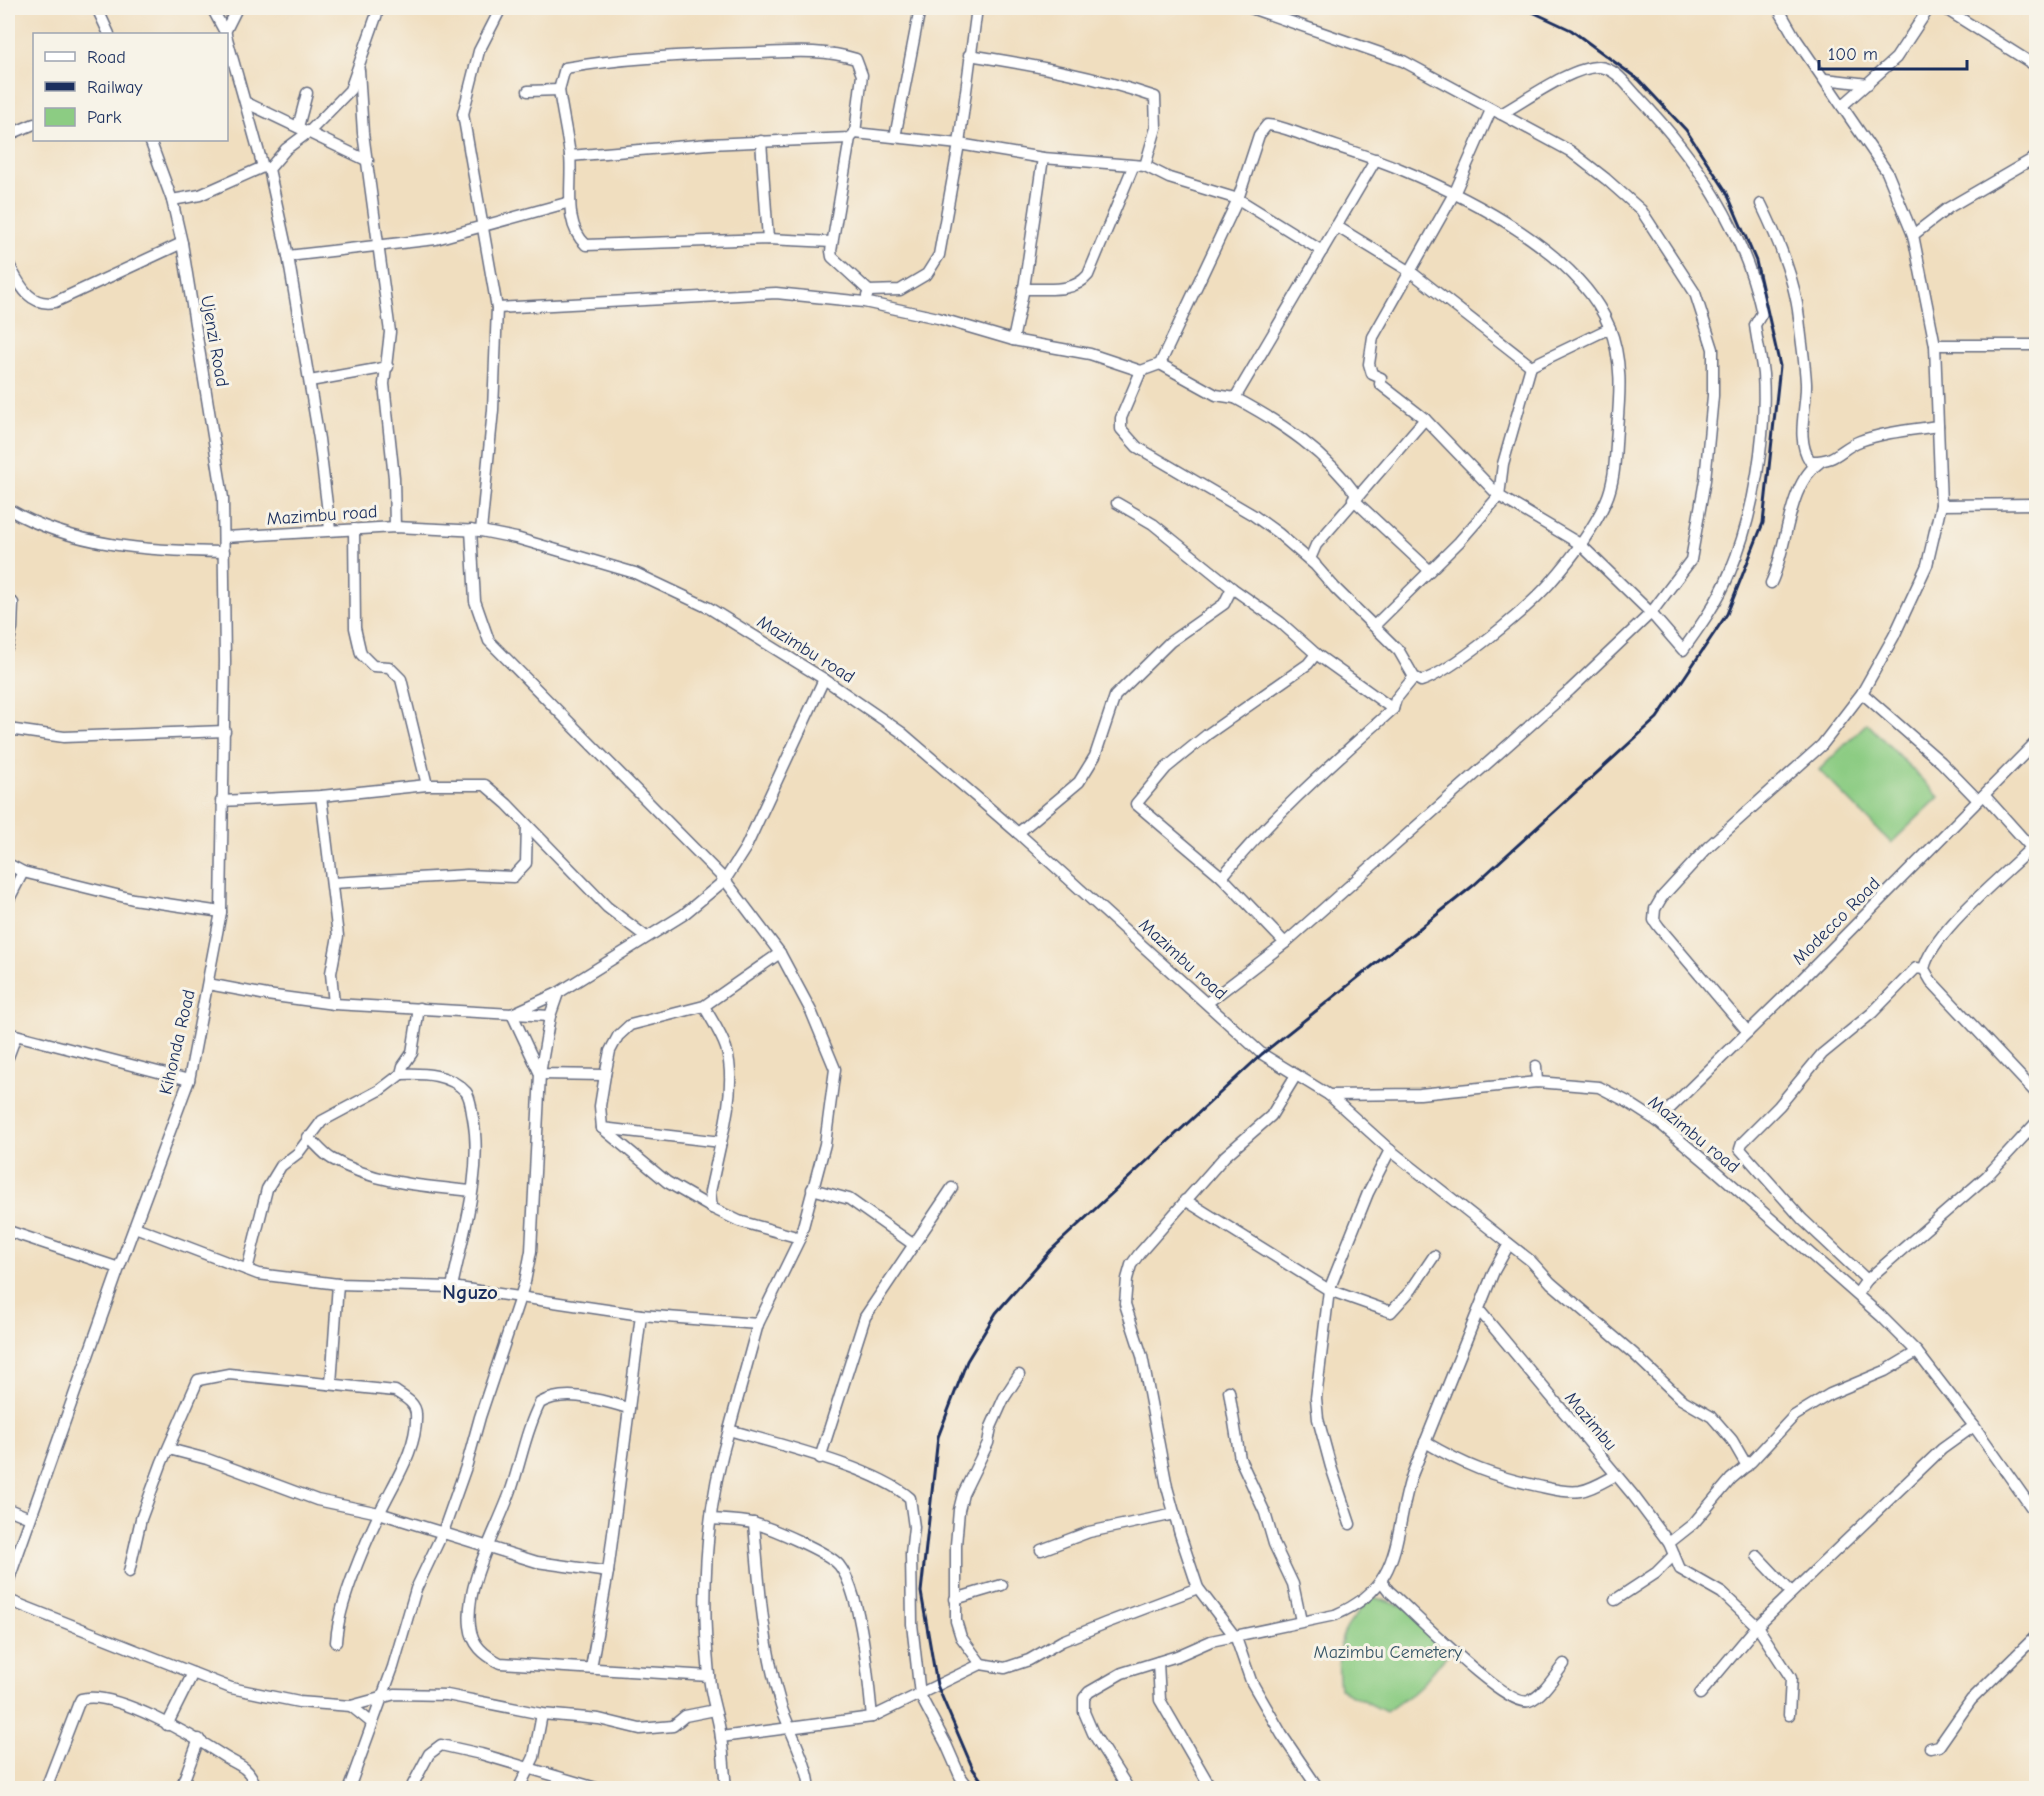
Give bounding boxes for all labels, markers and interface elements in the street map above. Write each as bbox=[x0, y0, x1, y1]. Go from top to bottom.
legend bbox=[33, 33, 228, 141]
scale bar bbox=[1819, 33, 1968, 71]
text: 100 m bbox=[1828, 44, 1878, 65]
text: Road bbox=[87, 47, 126, 68]
text: Railway bbox=[87, 77, 144, 98]
text: Park bbox=[87, 107, 122, 128]
street label: Ujenzi Road bbox=[196, 294, 233, 388]
street label: Mazimbu road bbox=[266, 501, 378, 530]
street label: Mazimbu road bbox=[753, 611, 858, 688]
street label: Modecco Road bbox=[1788, 873, 1884, 969]
street label: Mazimbu road bbox=[1134, 914, 1231, 1004]
street label: Kihonda Road bbox=[155, 988, 200, 1097]
street label: Mazimbu road bbox=[1644, 1091, 1743, 1178]
district label: Nguzo bbox=[442, 1280, 498, 1304]
street label: Mazimbu bbox=[1560, 1388, 1621, 1455]
park label: Mazimbu Cemetery bbox=[1314, 1642, 1463, 1663]

